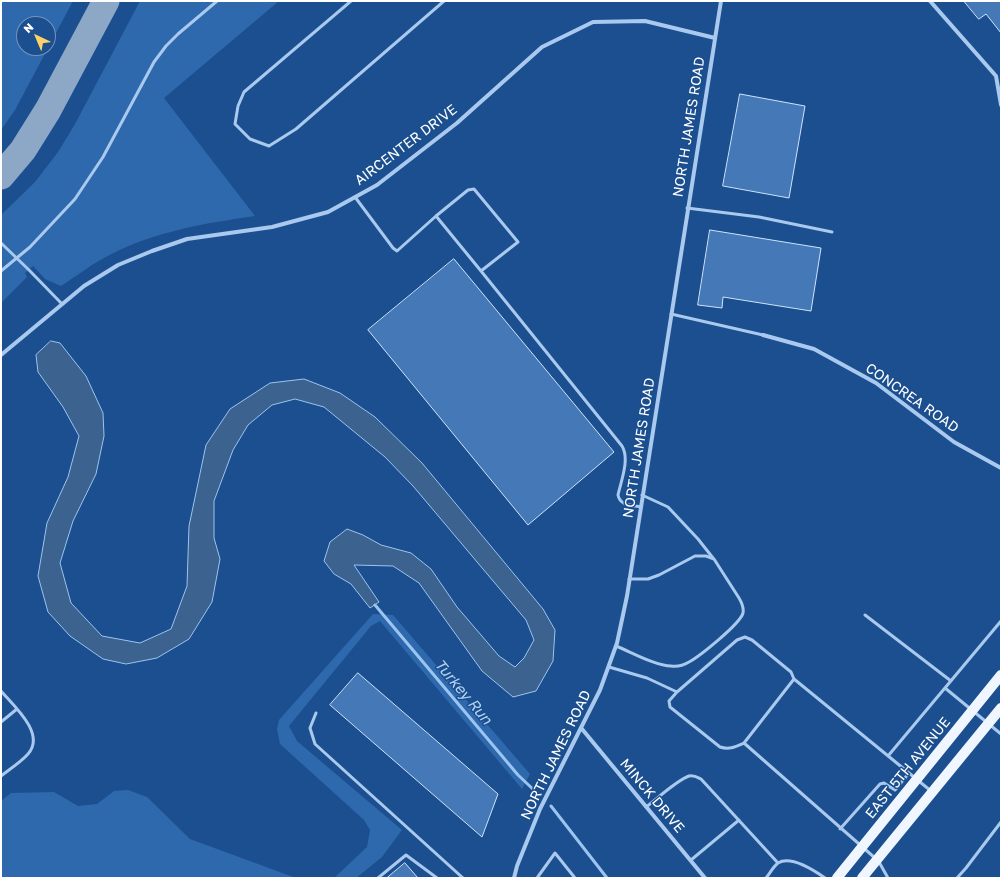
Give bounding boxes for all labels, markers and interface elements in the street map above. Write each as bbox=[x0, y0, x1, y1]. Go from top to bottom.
north arrow bbox=[16, 16, 56, 56]
text: N bbox=[20, 20, 36, 35]
street label: NORTH JAMES ROAD bbox=[670, 56, 708, 198]
street label: AIRCENTER DRIVE bbox=[351, 101, 461, 189]
street label: CONCREA ROAD bbox=[862, 360, 962, 436]
street label: NORTH JAMES ROAD bbox=[620, 377, 658, 519]
water label: Turkey Run bbox=[430, 656, 496, 728]
street label: NORTH JAMES ROAD bbox=[517, 688, 595, 822]
street label: EAST 5TH AVENUE bbox=[862, 714, 954, 822]
street label: MINCK DRIVE bbox=[616, 756, 688, 836]

